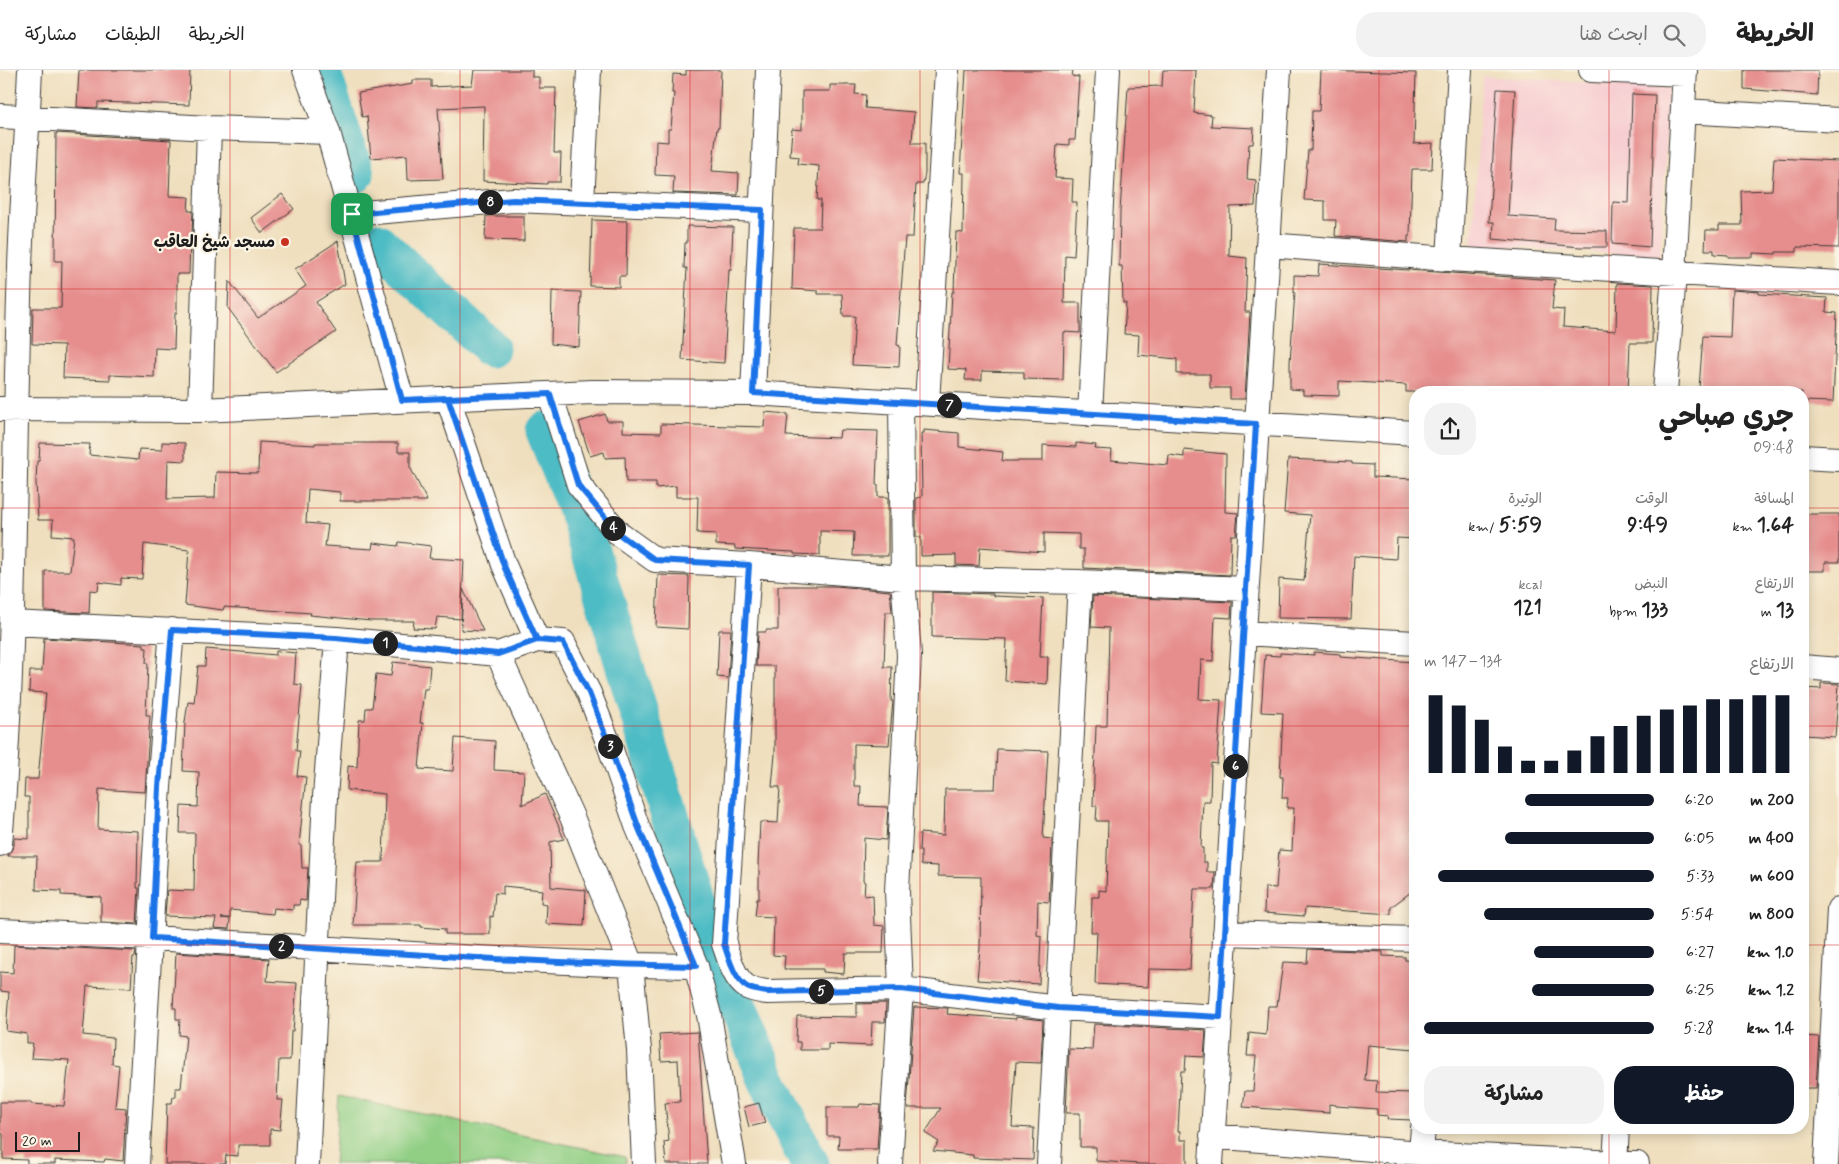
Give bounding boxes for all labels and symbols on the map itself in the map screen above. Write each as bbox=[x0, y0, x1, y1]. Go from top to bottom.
pin: 8 bbox=[478, 190, 502, 214]
pin bbox=[331, 193, 373, 235]
place label: مسجد شيخ العاقب bbox=[154, 232, 275, 253]
marker: مسجد شيخ العاقب bbox=[279, 236, 291, 248]
pin: 7 bbox=[936, 392, 962, 418]
pin: 4 bbox=[600, 516, 626, 540]
pin: 1 bbox=[372, 630, 398, 656]
pin: 3 bbox=[598, 734, 622, 758]
pin: 6 bbox=[1222, 754, 1248, 778]
pin: 2 bbox=[268, 934, 294, 958]
pin: 5 bbox=[808, 978, 834, 1004]
scale bar bbox=[15, 1129, 80, 1152]

